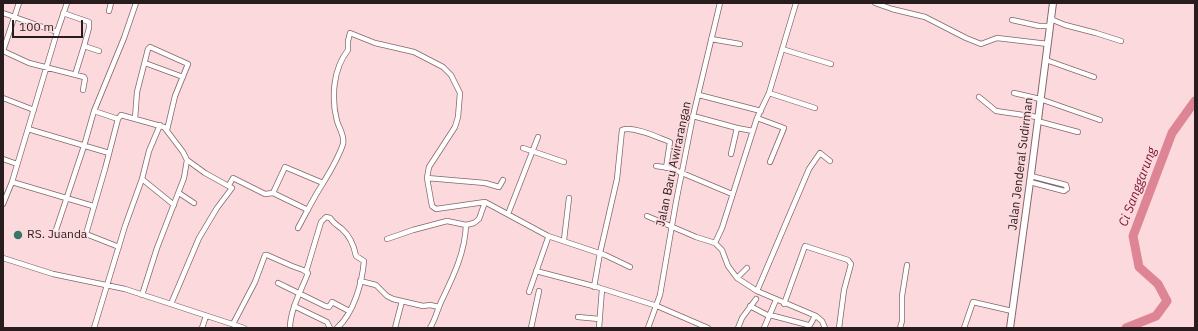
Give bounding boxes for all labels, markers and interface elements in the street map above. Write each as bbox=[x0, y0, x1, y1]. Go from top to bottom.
scale bar bbox=[14, 12, 85, 38]
text: 100 m bbox=[19, 19, 54, 34]
street label: Jalan Jenderal Sudirman bbox=[1006, 97, 1036, 231]
street label: Jalan Baru Awirarangan bbox=[654, 100, 694, 228]
water label: Ci Sanggarung bbox=[1116, 145, 1160, 229]
place label: RS. Juanda bbox=[27, 228, 87, 242]
marker: RS. Juanda bbox=[12, 229, 24, 241]

